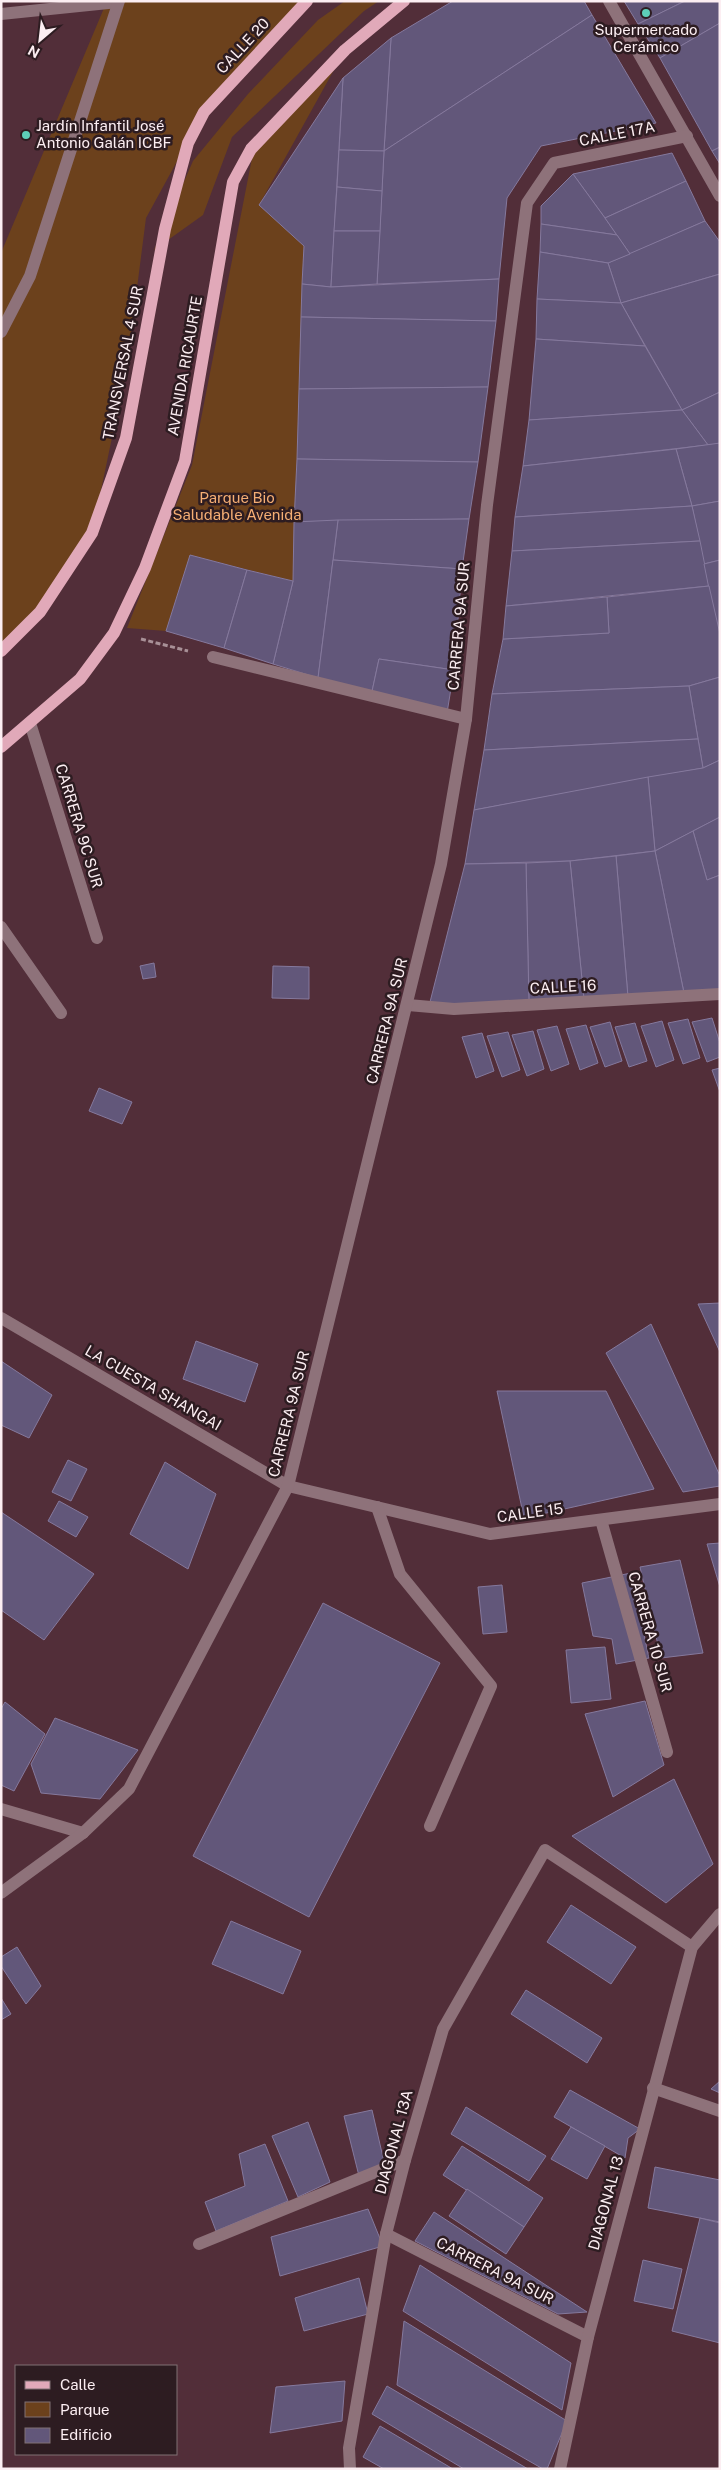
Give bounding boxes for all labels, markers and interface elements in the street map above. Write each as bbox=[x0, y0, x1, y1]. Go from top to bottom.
marker: Supermercado Cerámico bbox=[640, 7, 652, 19]
north arrow bbox=[15, 15, 65, 65]
street label: CALLE 20 bbox=[213, 15, 272, 77]
place label: Supermercado Cerámico bbox=[594, 21, 698, 55]
text: N bbox=[25, 42, 42, 61]
place label: Jardín Infantil José Antonio Galán ICBF bbox=[36, 117, 172, 151]
street label: CALLE 17A bbox=[578, 118, 657, 149]
marker: Jardín Infantil José Antonio Galán ICBF bbox=[20, 129, 32, 141]
street label: TRANSVERSAL 4 SUR bbox=[99, 284, 146, 441]
street label: AVENIDA RICAURTE bbox=[164, 295, 205, 437]
park label: Parque Bio Saludable Avenida bbox=[173, 489, 301, 523]
street label: CARRERA 9A SUR bbox=[444, 561, 473, 691]
street label: CARRERA 9C SUR bbox=[52, 762, 106, 890]
street label: CARRERA 9A SUR bbox=[363, 956, 410, 1086]
street label: CALLE 16 bbox=[529, 976, 597, 997]
street label: LA CUESTA SHANGAI bbox=[82, 1342, 224, 1434]
street label: CARRERA 9A SUR bbox=[265, 1349, 312, 1479]
street label: CALLE 15 bbox=[496, 1499, 564, 1526]
street label: CARRERA 10 SUR bbox=[625, 1570, 676, 1694]
street label: DIAGONAL 13A bbox=[371, 2088, 416, 2196]
street label: DIAGONAL 13 bbox=[585, 2154, 626, 2252]
street label: CARRERA 9A SUR bbox=[434, 2234, 557, 2307]
legend bbox=[15, 2365, 178, 2455]
text: Calle bbox=[60, 2376, 96, 2393]
text: Parque bbox=[60, 2401, 110, 2418]
text: Edificio bbox=[60, 2426, 112, 2443]

